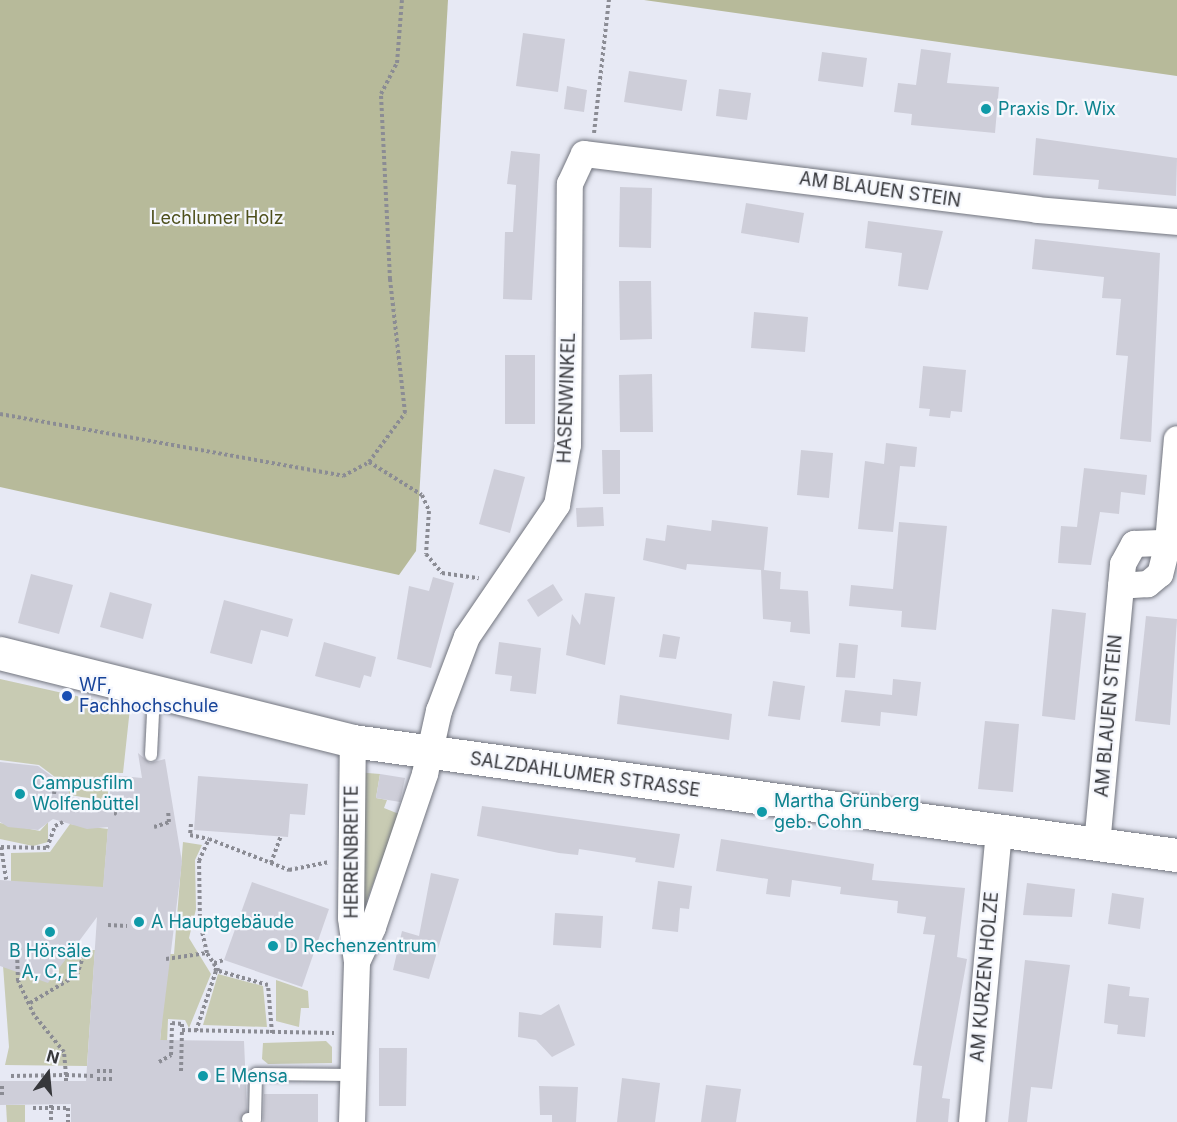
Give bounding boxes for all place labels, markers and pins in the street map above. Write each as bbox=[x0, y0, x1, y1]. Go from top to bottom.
place label: Praxis Dr. Wix bbox=[998, 98, 1116, 120]
marker: Praxis Dr. Wix bbox=[979, 102, 993, 116]
place label: WF, Fachhochschule bbox=[79, 675, 219, 718]
marker: WF, Fachhochschule bbox=[60, 689, 74, 703]
place label: Campusfilm Wolfenbüttel bbox=[32, 773, 139, 816]
marker: Campusfilm Wolfenbüttel bbox=[13, 787, 27, 801]
place label: Martha Grünberg geb. Cohn bbox=[774, 791, 920, 834]
marker: Martha Grünberg geb. Cohn bbox=[755, 805, 769, 819]
place label: A Hauptgebäude bbox=[151, 911, 294, 933]
marker: A Hauptgebäude bbox=[132, 915, 146, 929]
marker: B Hörsäle A, C, E bbox=[43, 925, 57, 939]
place label: D Rechenzentrum bbox=[285, 935, 437, 957]
marker: D Rechenzentrum bbox=[266, 939, 280, 953]
place label: B Hörsäle A, C, E bbox=[9, 941, 91, 984]
place label: E Mensa bbox=[215, 1065, 288, 1087]
marker: E Mensa bbox=[196, 1069, 210, 1083]

